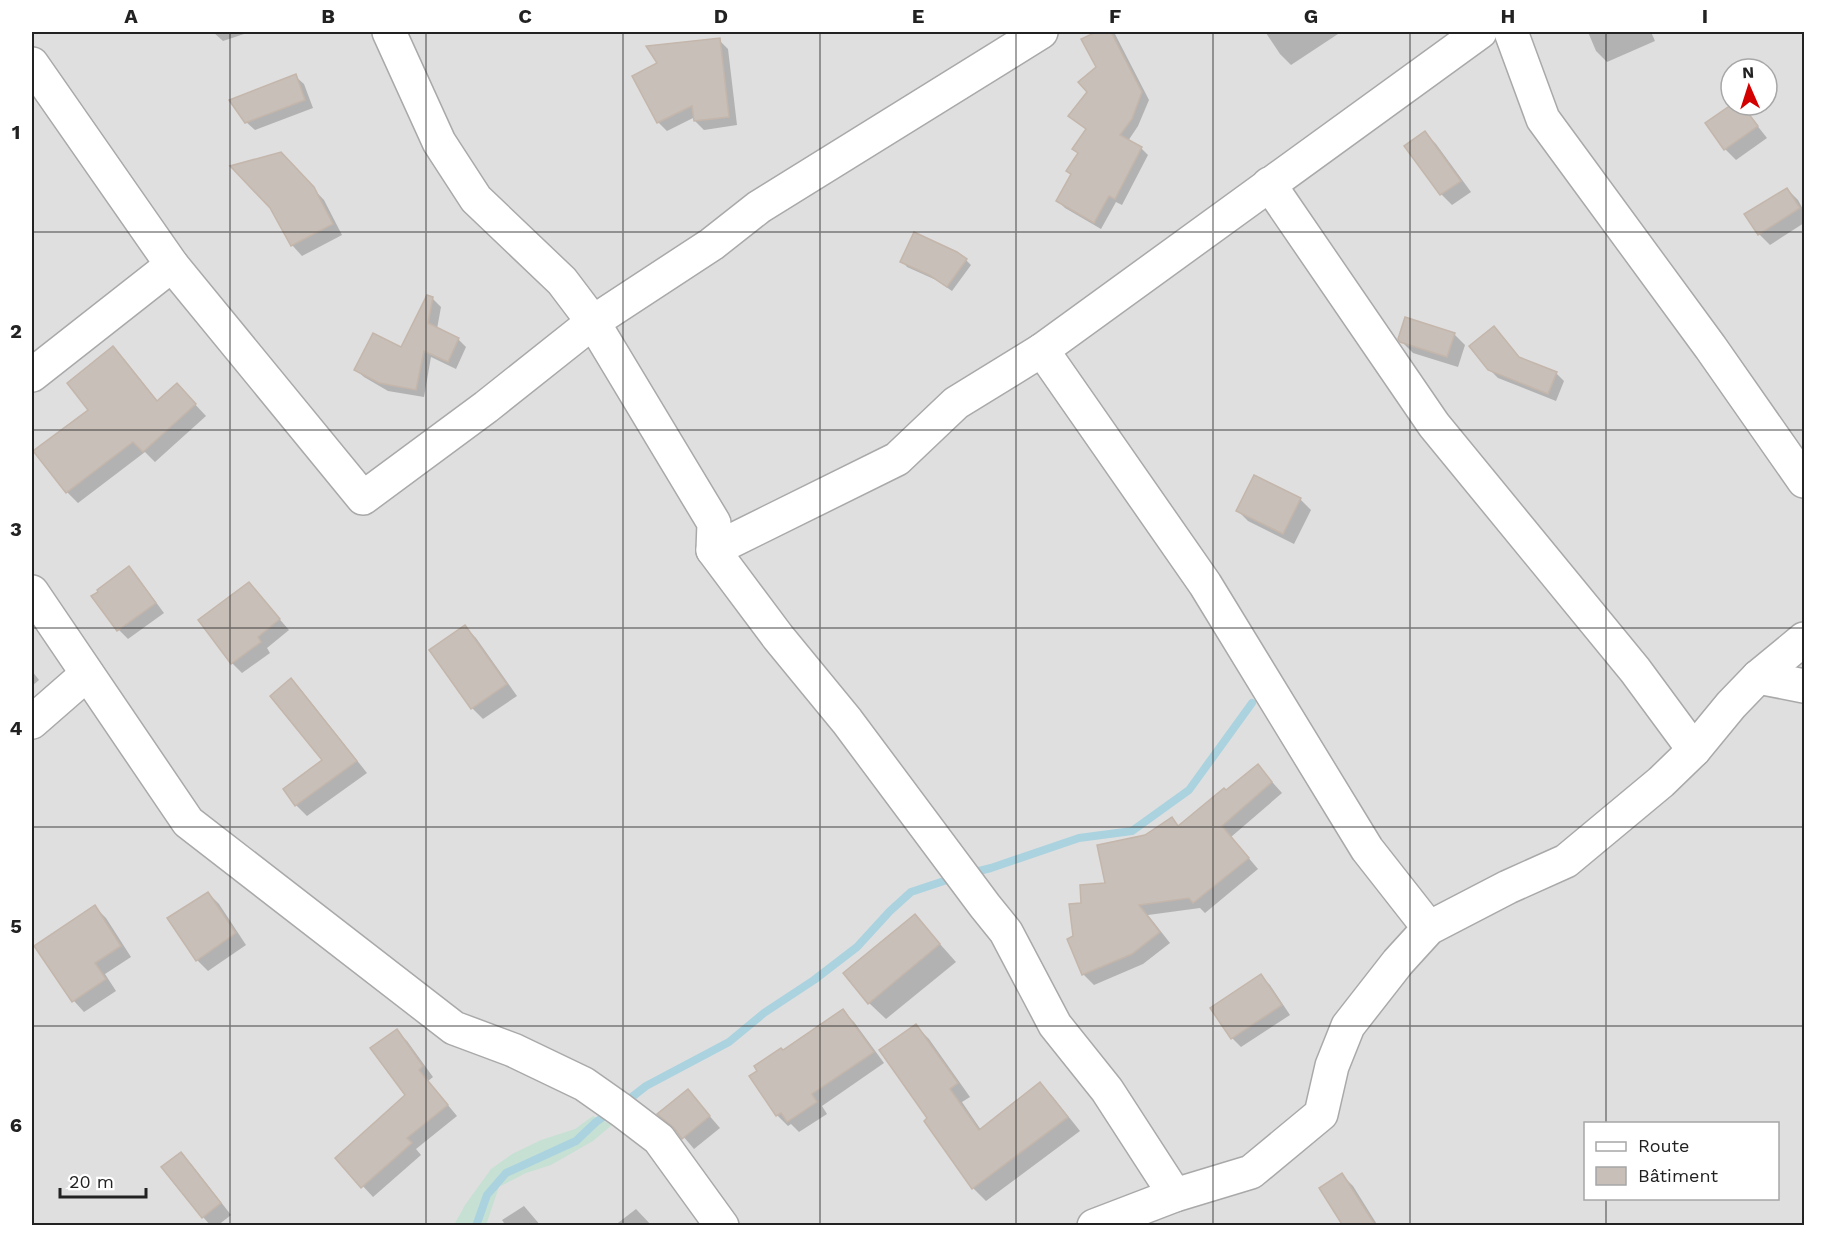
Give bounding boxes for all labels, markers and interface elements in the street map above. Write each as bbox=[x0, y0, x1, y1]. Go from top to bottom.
text: A bbox=[124, 4, 138, 28]
text: B bbox=[321, 4, 335, 28]
text: C bbox=[518, 4, 532, 28]
text: D bbox=[714, 4, 728, 28]
text: E bbox=[912, 4, 924, 28]
text: F bbox=[1109, 4, 1121, 28]
text: G bbox=[1304, 4, 1318, 28]
text: H bbox=[1501, 4, 1515, 28]
text: I bbox=[1702, 4, 1708, 28]
north arrow bbox=[1719, 57, 1779, 117]
text: N bbox=[1742, 63, 1755, 82]
text: 1 bbox=[12, 120, 20, 144]
text: 2 bbox=[10, 319, 22, 343]
text: 3 bbox=[10, 517, 22, 541]
text: 4 bbox=[10, 716, 23, 740]
text: 5 bbox=[10, 914, 22, 938]
text: 6 bbox=[10, 1113, 22, 1137]
legend bbox=[1584, 1122, 1779, 1200]
text: Route bbox=[1638, 1135, 1690, 1156]
scale bar bbox=[60, 1161, 146, 1199]
text: Bâtiment bbox=[1638, 1165, 1718, 1186]
text: 20 m bbox=[69, 1171, 114, 1192]

